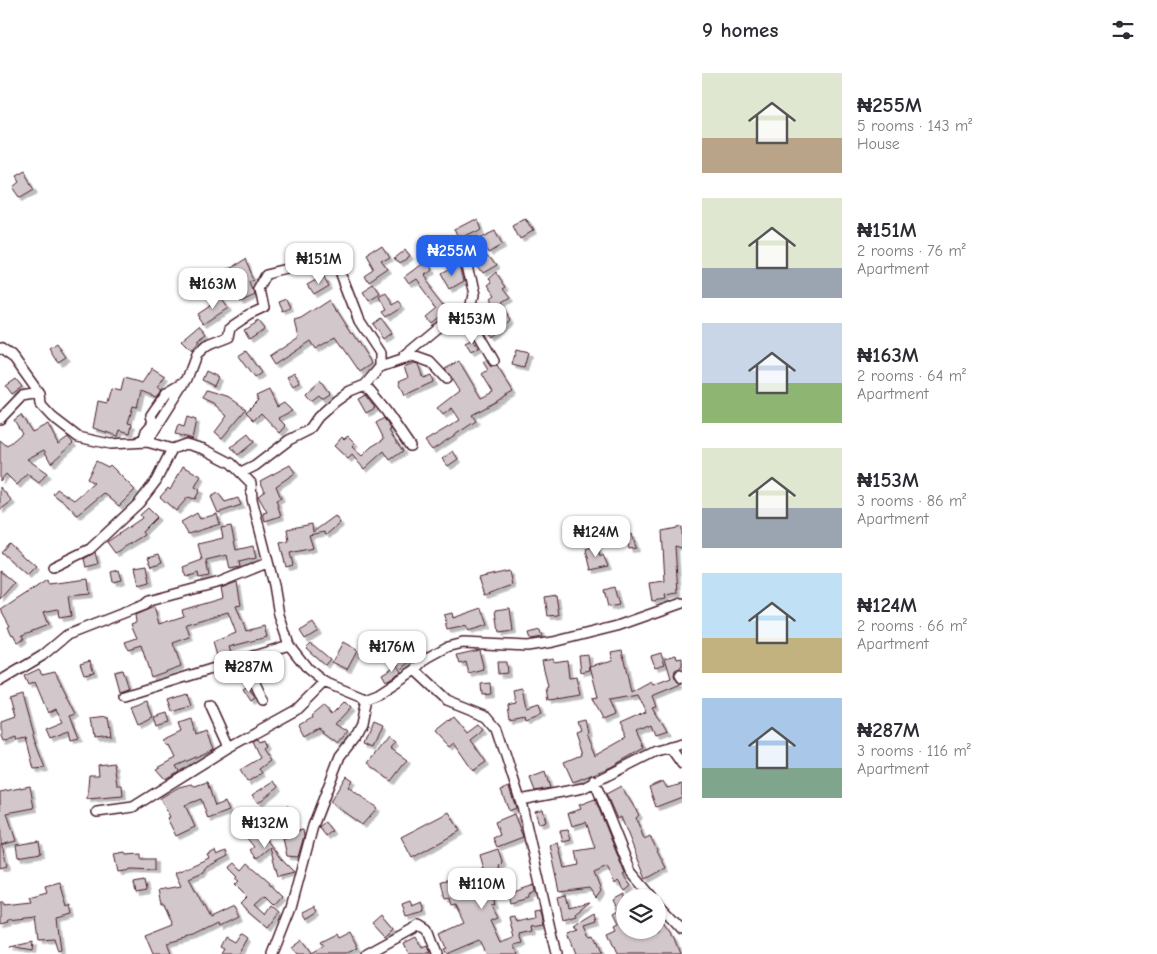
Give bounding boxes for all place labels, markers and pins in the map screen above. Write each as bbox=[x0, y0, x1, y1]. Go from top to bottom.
pin: ₦255M bbox=[417, 234, 487, 277]
pin: ₦151M bbox=[284, 242, 354, 285]
pin: ₦163M bbox=[178, 268, 248, 310]
pin: ₦153M bbox=[437, 302, 507, 345]
pin: ₦124M bbox=[561, 516, 631, 558]
pin: ₦176M bbox=[357, 630, 427, 673]
pin: ₦287M bbox=[214, 650, 284, 693]
pin: ₦132M bbox=[230, 806, 300, 849]
pin: ₦110M bbox=[447, 868, 517, 910]

